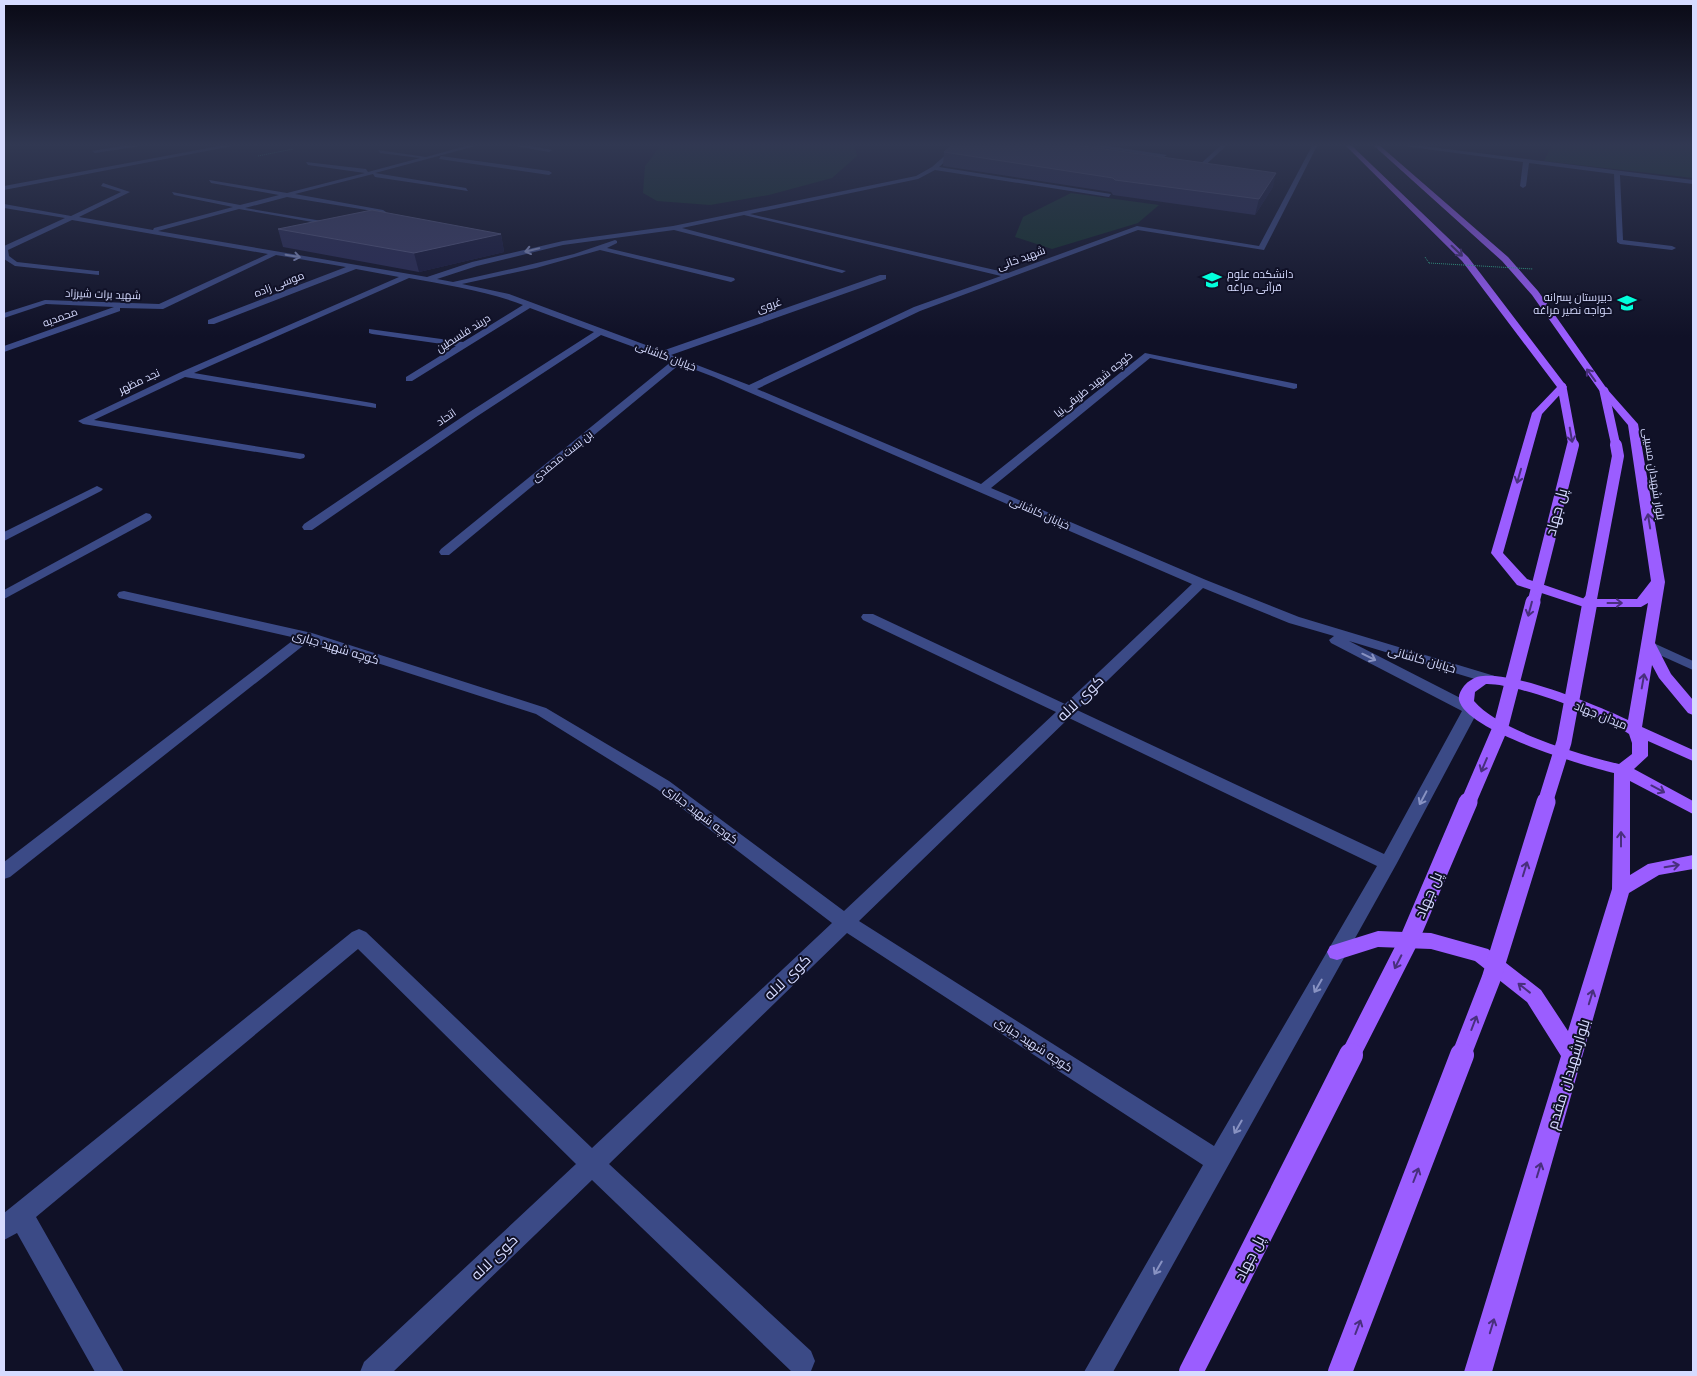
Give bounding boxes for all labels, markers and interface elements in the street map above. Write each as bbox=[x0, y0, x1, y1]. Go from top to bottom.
street label: شهید خانی bbox=[995, 243, 1047, 273]
one-way arrow bbox=[1451, 245, 1463, 257]
one-way arrow bbox=[525, 246, 541, 255]
one-way arrow bbox=[285, 251, 301, 261]
place label: دانشکده علوم قرآنی مراغه bbox=[1227, 267, 1293, 294]
street label: موسی زاده bbox=[252, 268, 306, 300]
school or university icon: دانشکده علوم قرآنی مراغه bbox=[1201, 269, 1223, 291]
street label: شهید برات شیرزاد bbox=[65, 286, 141, 302]
place label: دبیرستان پسرانه خواجه نصیر مراغه bbox=[1533, 290, 1612, 317]
school or university icon: دبیرستان پسرانه خواجه نصیر مراغه bbox=[1616, 292, 1638, 314]
street label: غروی bbox=[755, 294, 783, 316]
street label: محمدیه bbox=[41, 304, 79, 330]
street label: دربند فلسطین bbox=[433, 311, 493, 355]
street label: خیابان کاشانی bbox=[634, 338, 698, 374]
street label: کوچه شهید طریقی‌نیا bbox=[1051, 348, 1135, 420]
street label: نجد مظهر bbox=[115, 365, 162, 397]
one-way arrow bbox=[1586, 369, 1597, 382]
street label: اتحاد bbox=[433, 405, 459, 429]
one-way arrow bbox=[1566, 426, 1576, 442]
street label: بن بست محمدی bbox=[529, 427, 595, 485]
street label: بلوار شهیدان مسیبی bbox=[1640, 427, 1668, 521]
one-way arrow bbox=[1514, 467, 1523, 483]
street label: پل جهاد bbox=[1541, 486, 1572, 538]
street label: خیابان کاشانی bbox=[1008, 494, 1072, 532]
one-way arrow bbox=[1643, 513, 1653, 529]
one-way arrow bbox=[1606, 598, 1623, 608]
one-way arrow bbox=[1525, 601, 1534, 617]
street label: کوچه شهید جباری bbox=[290, 627, 381, 669]
street label: خیابان کاشانی bbox=[1386, 642, 1458, 676]
one-way arrow bbox=[1361, 653, 1376, 662]
street label: کوی لاله bbox=[1053, 671, 1108, 726]
one-way arrow bbox=[1638, 674, 1648, 690]
street label: میدان جهاد bbox=[1572, 698, 1630, 732]
one-way arrow bbox=[1479, 757, 1489, 772]
street label: کوچه شهید جباری bbox=[659, 781, 741, 849]
one-way arrow bbox=[1650, 784, 1665, 794]
one-way arrow bbox=[1418, 790, 1428, 805]
one-way arrow bbox=[1616, 831, 1626, 848]
one-way arrow bbox=[1663, 860, 1679, 870]
one-way arrow bbox=[1520, 861, 1530, 877]
street label: پل جهاد bbox=[1410, 869, 1447, 921]
street label: کوی لاله bbox=[760, 950, 815, 1005]
one-way arrow bbox=[1393, 954, 1403, 969]
one-way arrow bbox=[1313, 978, 1323, 993]
one-way arrow bbox=[1518, 983, 1531, 994]
one-way arrow bbox=[1586, 990, 1596, 1006]
street label: کوچه شهید جباری bbox=[991, 1013, 1076, 1076]
one-way arrow bbox=[1470, 1016, 1479, 1031]
street label: بلوارشهیدان مقدم bbox=[1542, 1016, 1595, 1132]
one-way arrow bbox=[1233, 1119, 1242, 1134]
one-way arrow bbox=[1534, 1162, 1544, 1178]
one-way arrow bbox=[1412, 1168, 1421, 1183]
street label: کوی لاله bbox=[467, 1230, 522, 1285]
street label: پل جهاد bbox=[1230, 1232, 1269, 1284]
one-way arrow bbox=[1152, 1261, 1162, 1275]
one-way arrow bbox=[1488, 1318, 1498, 1334]
one-way arrow bbox=[1354, 1320, 1363, 1335]

